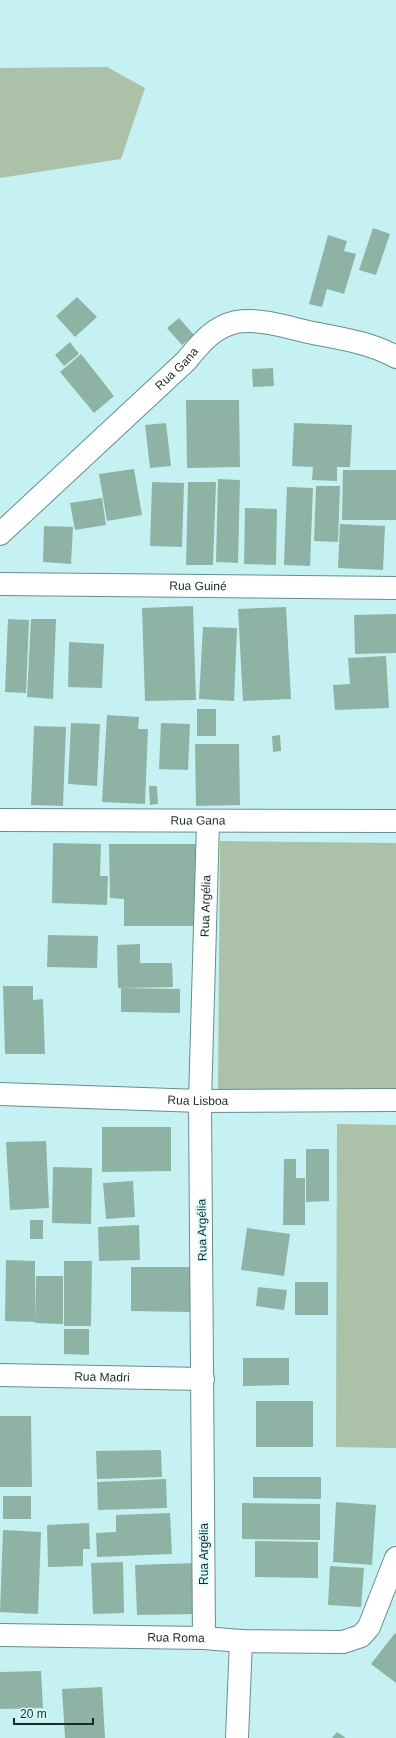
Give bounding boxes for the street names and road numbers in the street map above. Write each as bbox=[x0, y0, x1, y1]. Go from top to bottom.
street label: Rua Gana bbox=[152, 344, 201, 393]
street label: Rua Guiné bbox=[169, 579, 227, 593]
street label: Rua Gana bbox=[171, 813, 226, 828]
street label: Rua Argélia bbox=[198, 875, 213, 937]
street label: Rua Lisboa bbox=[167, 1093, 229, 1108]
street label: Rua Argélia bbox=[194, 1199, 210, 1261]
street label: Rua Madri bbox=[74, 1369, 130, 1385]
street label: Rua Argélia bbox=[197, 1523, 211, 1585]
street label: Rua Roma bbox=[147, 1630, 205, 1645]

